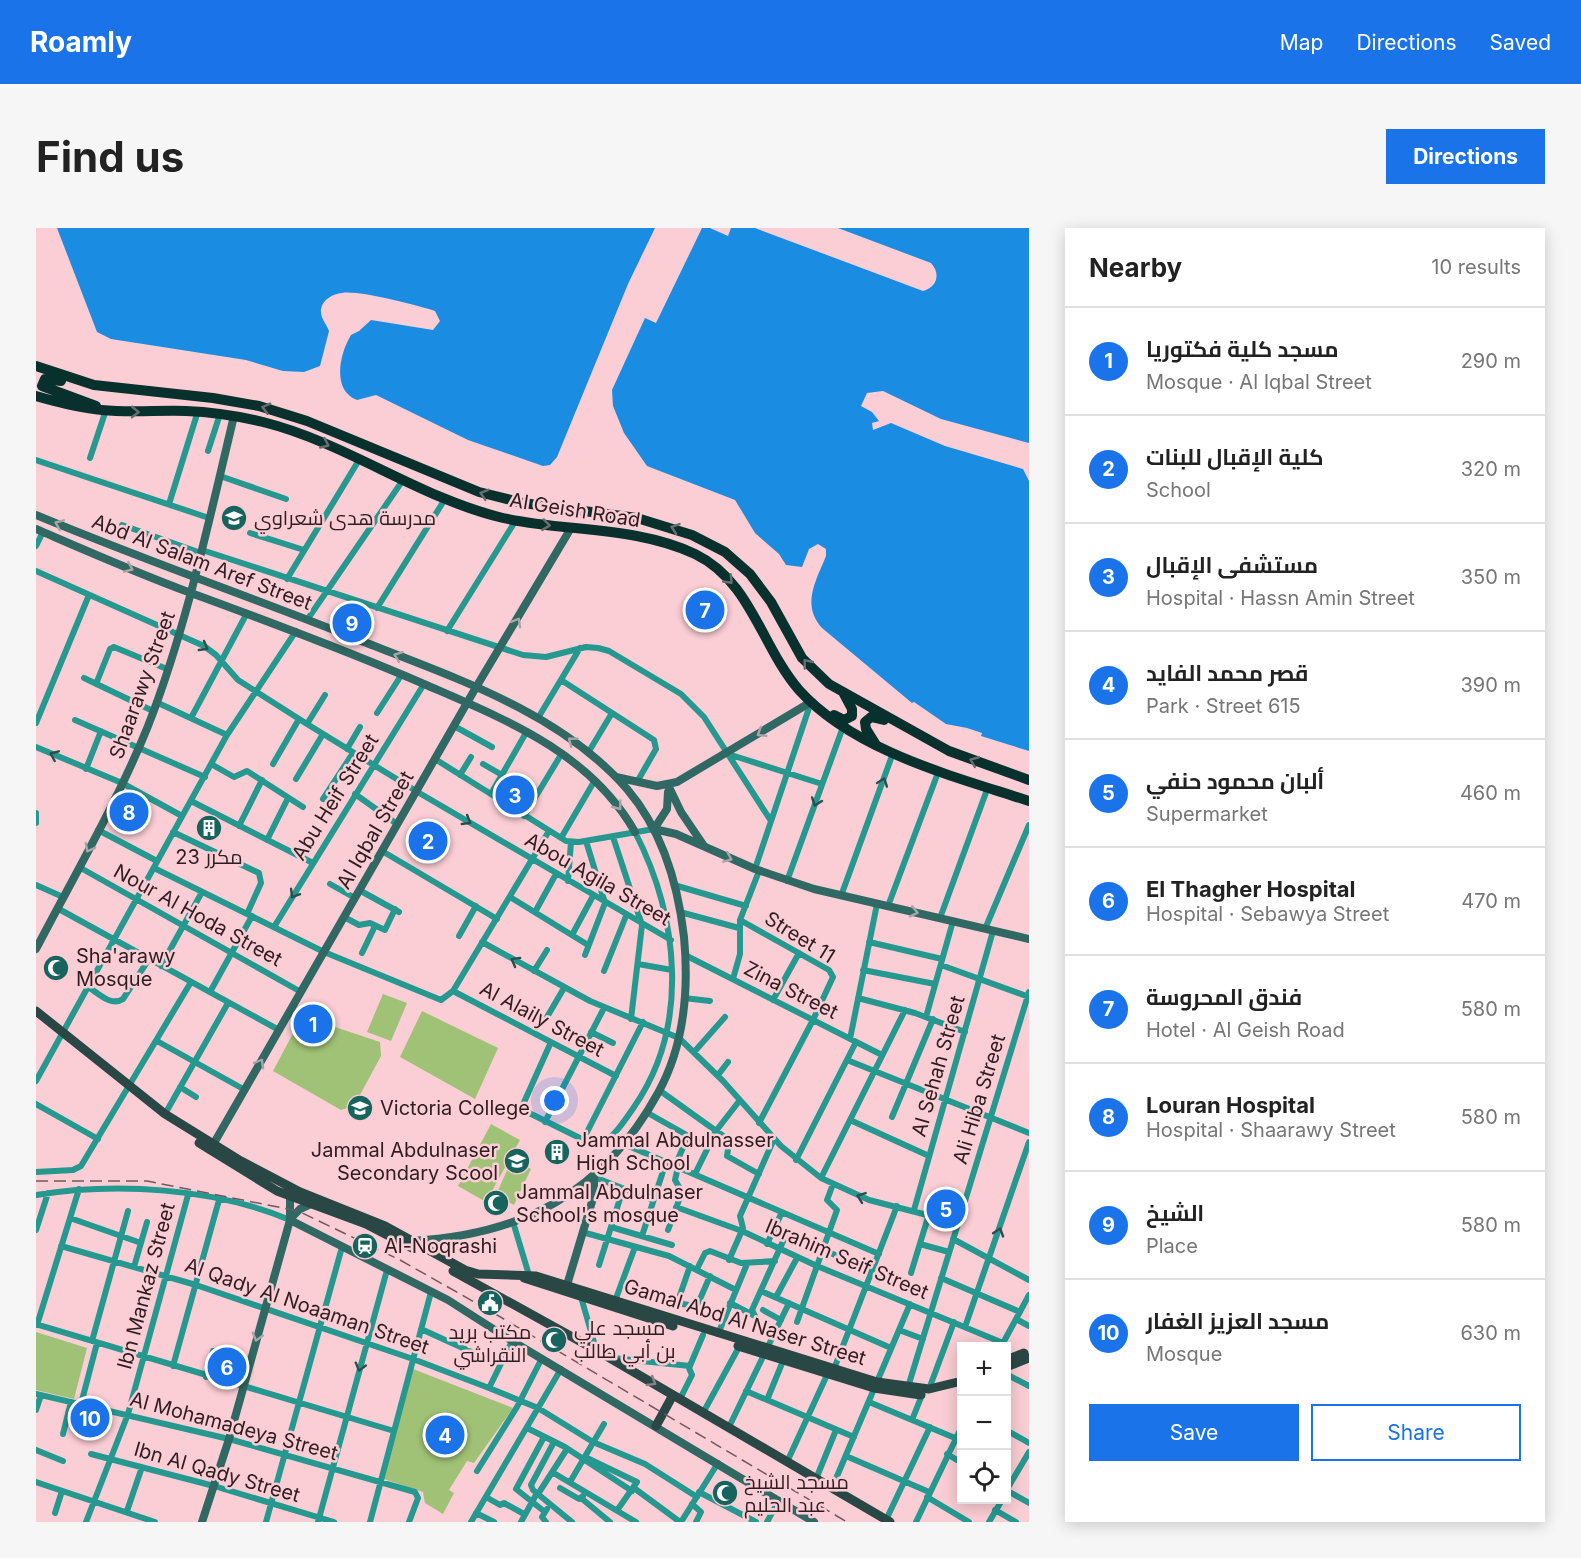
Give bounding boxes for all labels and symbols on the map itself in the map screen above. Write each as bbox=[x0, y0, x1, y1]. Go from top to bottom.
one-way arrow bbox=[261, 403, 271, 415]
one-way arrow bbox=[130, 405, 139, 418]
one-way arrow bbox=[318, 437, 329, 449]
street label: Al Geish Road bbox=[508, 488, 642, 532]
one-way arrow bbox=[479, 489, 489, 501]
school or university icon: مدرسة هدى شعراوي bbox=[219, 503, 249, 533]
place label: مدرسة هدى شعراوي bbox=[254, 506, 436, 534]
street label: Abd Al Salam Aref Street bbox=[89, 509, 316, 615]
one-way arrow bbox=[54, 519, 65, 531]
one-way arrow bbox=[542, 519, 551, 531]
one-way arrow bbox=[670, 523, 681, 536]
one-way arrow bbox=[122, 561, 133, 573]
one-way arrow bbox=[722, 573, 733, 583]
pin: 7 bbox=[686, 588, 724, 632]
pin: 9 bbox=[332, 600, 372, 646]
street label: Shaarawy Street bbox=[104, 607, 180, 762]
one-way arrow bbox=[509, 618, 521, 628]
one-way arrow bbox=[198, 640, 208, 651]
one-way arrow bbox=[393, 650, 403, 663]
one-way arrow bbox=[803, 659, 814, 670]
one-way arrow bbox=[757, 725, 767, 737]
street label: Abu Heif Street bbox=[287, 729, 384, 865]
one-way arrow bbox=[568, 737, 579, 748]
one-way arrow bbox=[49, 750, 60, 762]
one-way arrow bbox=[969, 756, 979, 769]
street label: Al Iqbal Street bbox=[331, 766, 419, 893]
pin: 3 bbox=[496, 772, 534, 818]
one-way arrow bbox=[875, 777, 888, 788]
pin: 8 bbox=[110, 790, 148, 834]
one-way arrow bbox=[810, 796, 823, 807]
one-way arrow bbox=[611, 799, 622, 810]
building icon: 23 مكرر bbox=[194, 813, 224, 843]
one-way arrow bbox=[461, 814, 471, 826]
pin: 2 bbox=[408, 818, 448, 864]
street label: Abou Agila Street bbox=[521, 827, 676, 931]
one-way arrow bbox=[85, 841, 96, 852]
place label: 23 مكرر bbox=[175, 845, 243, 869]
one-way arrow bbox=[721, 850, 732, 862]
street label: Nour Al Hoda Street bbox=[110, 859, 287, 971]
one-way arrow bbox=[289, 888, 301, 898]
one-way arrow bbox=[909, 905, 919, 918]
street label: Street 11 bbox=[760, 906, 840, 968]
place label: Sha'arawy Mosque bbox=[76, 944, 175, 991]
mosque icon: Sha'arawy Mosque bbox=[41, 953, 71, 983]
one-way arrow bbox=[511, 956, 521, 968]
street label: Zina Street bbox=[740, 956, 843, 1024]
street label: Al Alaily Street bbox=[476, 976, 609, 1062]
street label: Al Sehah Street bbox=[906, 992, 970, 1139]
pin: 1 bbox=[294, 1002, 332, 1046]
street label: Ali Hiba Street bbox=[948, 1031, 1010, 1167]
one-way arrow bbox=[253, 1059, 264, 1069]
your location bbox=[540, 1086, 569, 1115]
school or university icon: Victoria College bbox=[345, 1093, 375, 1123]
place label: Victoria College bbox=[380, 1096, 530, 1120]
place label: Jammal Abdulnasser High School bbox=[576, 1128, 774, 1175]
building icon: Jammal Abdulnasser High School bbox=[542, 1137, 572, 1167]
place label: Jammal Abdulnaser Secondary Scool bbox=[311, 1138, 498, 1185]
school or university icon: Jammal Abdulnaser Secondary Scool bbox=[502, 1146, 532, 1176]
place label: Jammal Abdulnaser School's mosque bbox=[516, 1180, 704, 1227]
pin: 5 bbox=[926, 1186, 966, 1232]
mosque icon: Jammal Abdulnaser School's mosque bbox=[481, 1188, 511, 1218]
one-way arrow bbox=[856, 1191, 867, 1204]
street label: Ibn Mankaz Street bbox=[112, 1200, 180, 1372]
street label: Ibrahim Seif Street bbox=[762, 1214, 933, 1304]
one-way arrow bbox=[992, 1227, 1005, 1238]
station icon: Al-Noqrashi bbox=[350, 1231, 380, 1261]
place label: Al-Noqrashi bbox=[384, 1234, 497, 1258]
street label: Al Qady Al Noaaman Street bbox=[182, 1253, 433, 1359]
street label: Gamal Abd Al Naser Street bbox=[621, 1274, 869, 1370]
public building icon: مكتب بريد النقراشي bbox=[475, 1288, 505, 1318]
place label: مسجد علي بن أبي طالب bbox=[574, 1316, 676, 1367]
place label: مكتب بريد النقراشي bbox=[449, 1320, 531, 1370]
mosque icon: مسجد علي بن أبي طالب bbox=[539, 1325, 569, 1355]
one-way arrow bbox=[252, 1331, 264, 1341]
pin: 6 bbox=[208, 1344, 246, 1390]
one-way arrow bbox=[354, 1362, 367, 1372]
one-way arrow bbox=[646, 1375, 656, 1387]
street label: Al Mohamadeya Street bbox=[127, 1387, 341, 1465]
pin: 10 bbox=[70, 1396, 110, 1440]
pin: 4 bbox=[426, 1412, 464, 1458]
street label: Ibn Al Qady Street bbox=[131, 1437, 303, 1507]
place label: مسجد الشيخ عبد الحليم bbox=[744, 1470, 849, 1519]
mosque icon: مسجد الشيخ عبد الحليم bbox=[710, 1478, 740, 1508]

